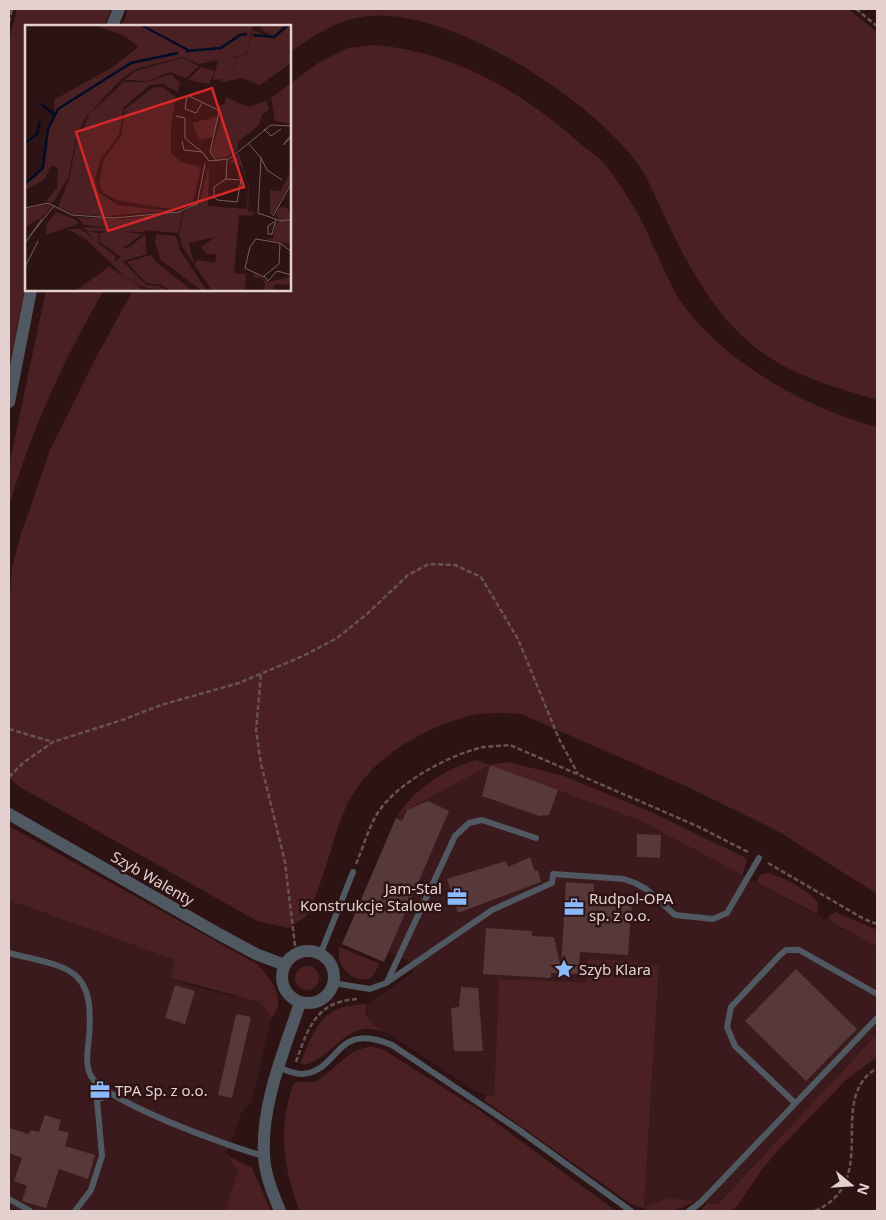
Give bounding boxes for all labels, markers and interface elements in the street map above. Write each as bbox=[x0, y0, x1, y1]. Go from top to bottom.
inset map bbox=[25, 25, 291, 291]
street label: Szyb Walenty bbox=[108, 846, 198, 910]
place label: Jam-Stal Konstrukcje Stalowe bbox=[300, 878, 442, 915]
office icon: Jam-Stal Konstrukcje Stalowe bbox=[446, 886, 468, 908]
place label: Rudpol-OPA sp. z o.o. bbox=[589, 888, 674, 925]
office icon: Rudpol-OPA sp. z o.o. bbox=[563, 896, 585, 918]
place icon: Szyb Klara bbox=[553, 958, 575, 980]
place label: Szyb Klara bbox=[579, 959, 651, 979]
office icon: TPA Sp. z o.o. bbox=[89, 1079, 111, 1101]
place label: TPA Sp. z o.o. bbox=[115, 1080, 208, 1100]
north arrow bbox=[826, 1160, 876, 1210]
text: N bbox=[853, 1181, 875, 1198]

